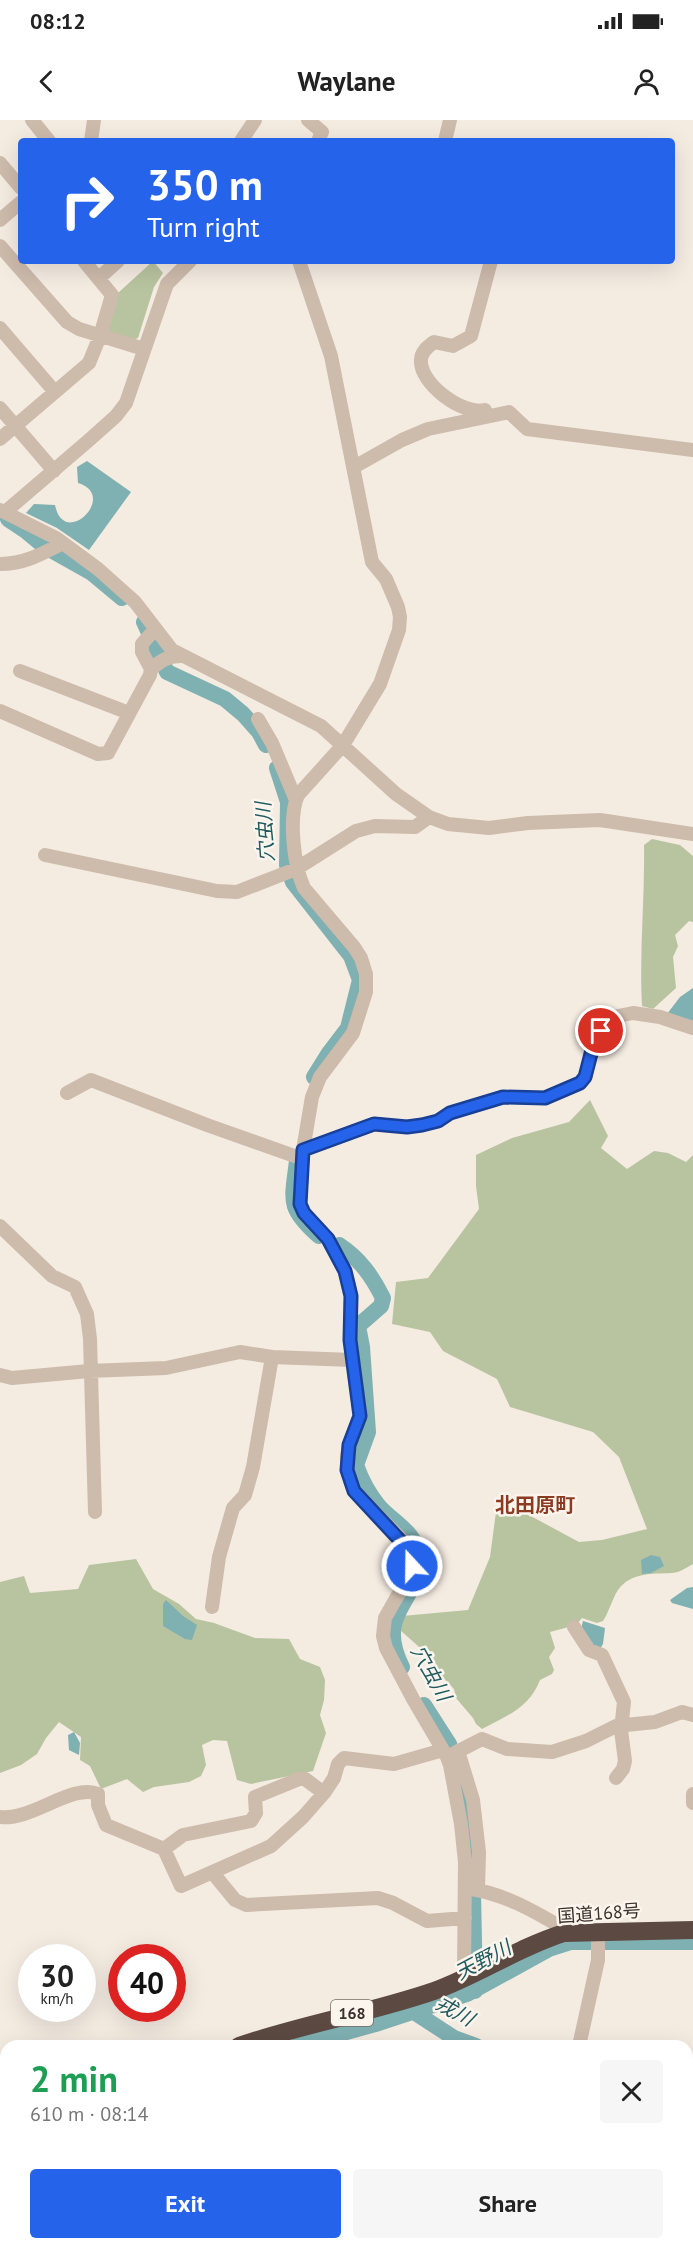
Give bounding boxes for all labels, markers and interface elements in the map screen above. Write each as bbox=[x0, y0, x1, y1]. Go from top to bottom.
text: 08:12 bbox=[30, 7, 86, 35]
text: Waylane bbox=[297, 64, 396, 98]
icon: back bbox=[30, 65, 63, 98]
icon: person bbox=[630, 65, 663, 98]
text: 350 m bbox=[147, 157, 263, 212]
icon: right bbox=[48, 162, 126, 240]
text: Turn right bbox=[147, 210, 260, 244]
water label: 穴虫川 bbox=[250, 799, 280, 863]
pin bbox=[575, 1005, 626, 1056]
icon: arrive bbox=[584, 1014, 617, 1047]
district label: 北田原町 bbox=[495, 1492, 575, 1518]
position arrow bbox=[380, 1534, 444, 1598]
water label: 穴虫川 bbox=[405, 1640, 458, 1707]
street label: 国道168号 bbox=[557, 1899, 641, 1927]
water label: 天野川 bbox=[450, 1933, 517, 1986]
speed limit sign: 40 bbox=[108, 1944, 186, 2022]
text: 30 bbox=[40, 1956, 74, 1995]
text: km/h bbox=[41, 1989, 73, 2008]
water label: 戎川 bbox=[431, 1990, 481, 2033]
road number: 168 bbox=[331, 2000, 373, 2026]
text: 2 min bbox=[30, 2055, 118, 2102]
button: close bbox=[600, 2060, 663, 2123]
text: 610 m · 08:14 bbox=[30, 2101, 148, 2127]
button: Exit bbox=[30, 2169, 341, 2238]
button: Share bbox=[353, 2169, 663, 2238]

